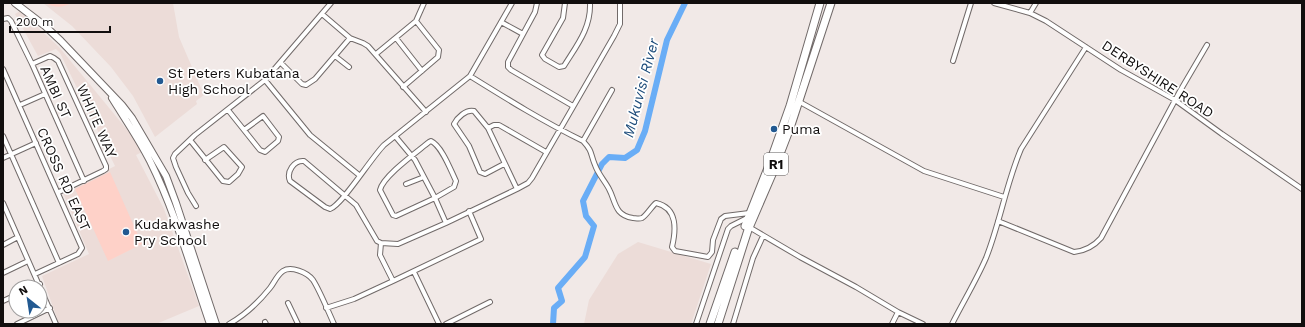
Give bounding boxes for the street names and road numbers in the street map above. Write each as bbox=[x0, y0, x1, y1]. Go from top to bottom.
street label: DERBYSHIRE ROAD bbox=[1099, 37, 1217, 121]
street label: AMBI ST bbox=[37, 63, 75, 121]
street label: WHITE WAY bbox=[74, 82, 120, 160]
street label: CROSS RD EAST bbox=[34, 125, 94, 234]
road number: R1 bbox=[764, 153, 788, 175]

